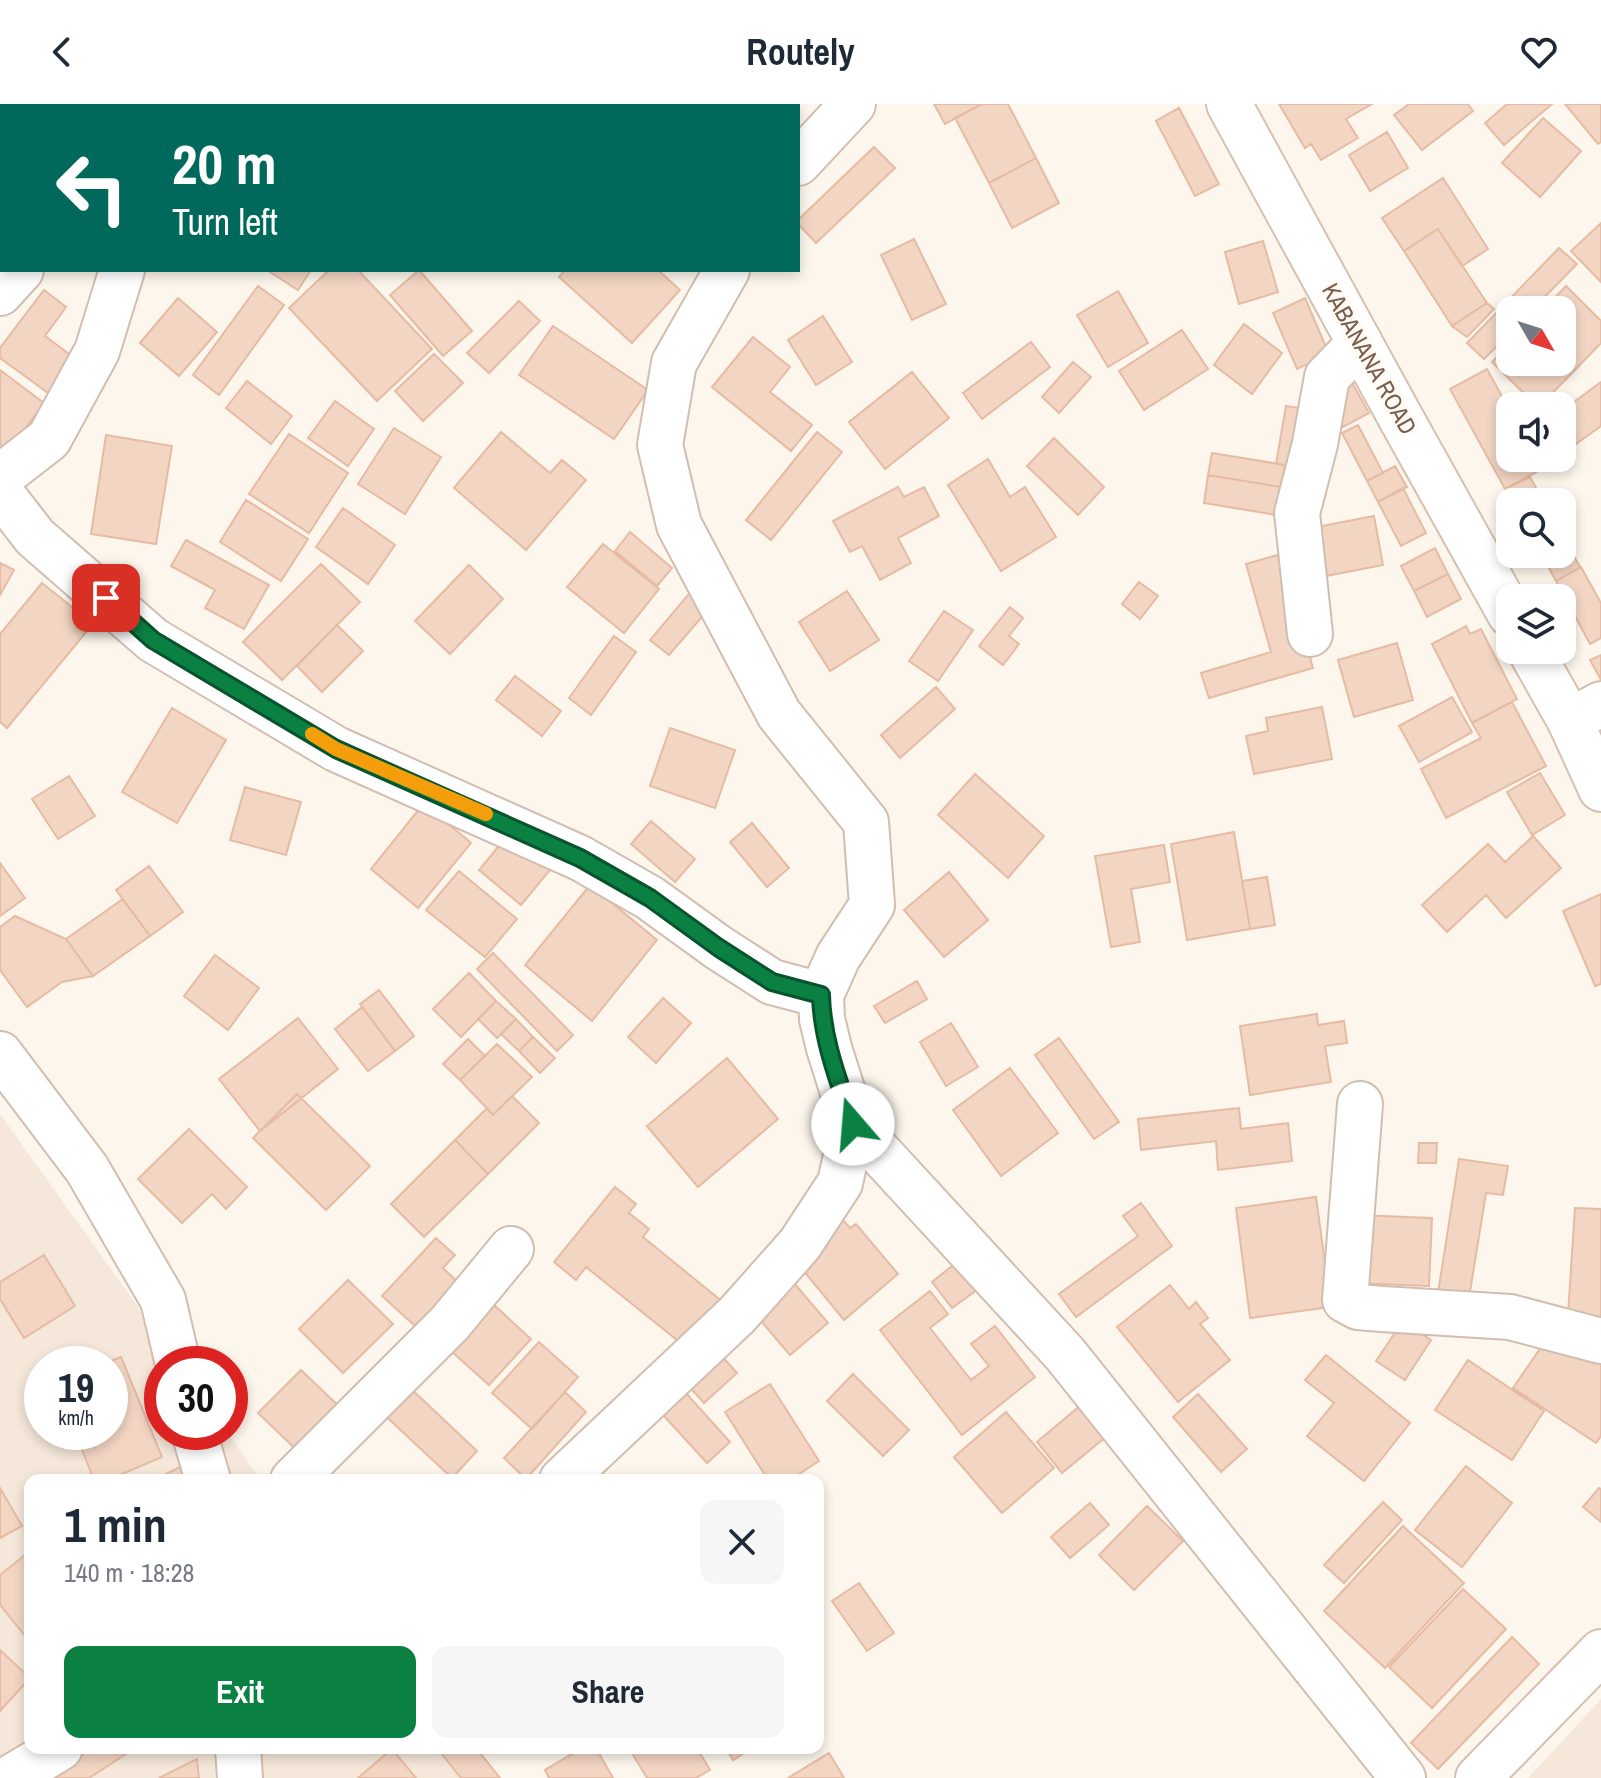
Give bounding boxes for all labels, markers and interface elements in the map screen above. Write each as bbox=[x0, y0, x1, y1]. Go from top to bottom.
text: Routely bbox=[746, 28, 855, 76]
icon: back bbox=[40, 30, 84, 74]
icon: heart bbox=[1517, 30, 1561, 74]
text: 20 m bbox=[172, 126, 277, 201]
icon: left bbox=[40, 136, 144, 240]
text: Turn left bbox=[172, 198, 278, 246]
street label: KABANANA ROAD bbox=[1315, 277, 1425, 440]
north arrow bbox=[1496, 296, 1576, 376]
map controls bbox=[1496, 296, 1576, 664]
button: sound bbox=[1496, 392, 1576, 472]
button: search bbox=[1496, 488, 1576, 568]
pin bbox=[72, 564, 140, 632]
icon: arrive bbox=[84, 576, 128, 620]
button: layers bbox=[1496, 584, 1576, 664]
position arrow bbox=[811, 1082, 895, 1166]
speed limit sign: 30 bbox=[144, 1346, 248, 1450]
text: 19 bbox=[58, 1361, 94, 1414]
text: km/h bbox=[58, 1404, 94, 1431]
text: 1 min bbox=[64, 1492, 167, 1557]
button: close bbox=[700, 1500, 784, 1584]
text: 140 m · 18:28 bbox=[64, 1555, 194, 1590]
button: Exit bbox=[64, 1646, 416, 1738]
button: Share bbox=[432, 1646, 784, 1738]

